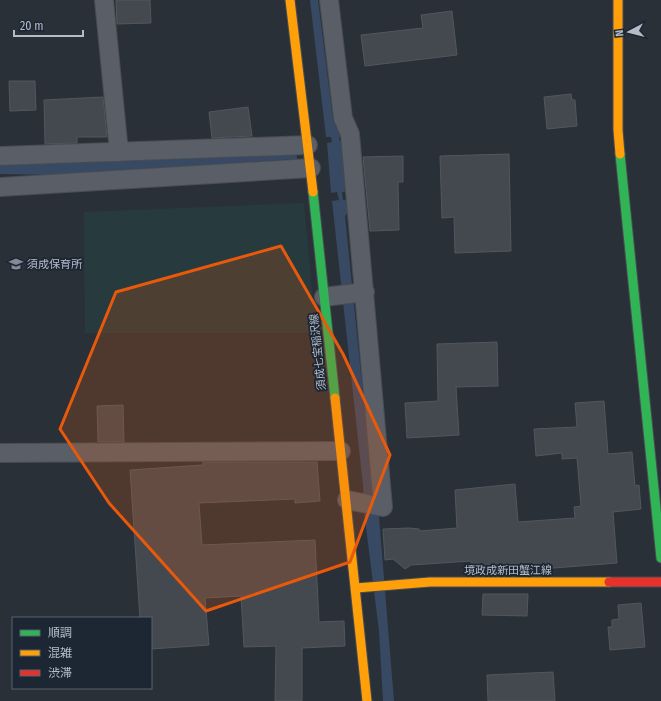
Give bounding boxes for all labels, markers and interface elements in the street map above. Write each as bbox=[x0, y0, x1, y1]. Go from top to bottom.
scale bar bbox=[14, 12, 83, 38]
north arrow bbox=[609, 12, 649, 52]
text: 20 m bbox=[20, 19, 44, 33]
text: N bbox=[613, 29, 626, 37]
school or university icon: 須成保育所 bbox=[8, 256, 24, 272]
place label: 須成保育所 bbox=[27, 258, 83, 271]
street label: 須成七宝稲沢線 bbox=[308, 313, 328, 391]
street label: 境政成新田蟹江線 bbox=[464, 564, 552, 577]
legend bbox=[12, 617, 152, 689]
text: 順調 bbox=[48, 626, 72, 640]
text: 混雑 bbox=[48, 646, 72, 660]
text: 渋滞 bbox=[48, 666, 72, 680]

